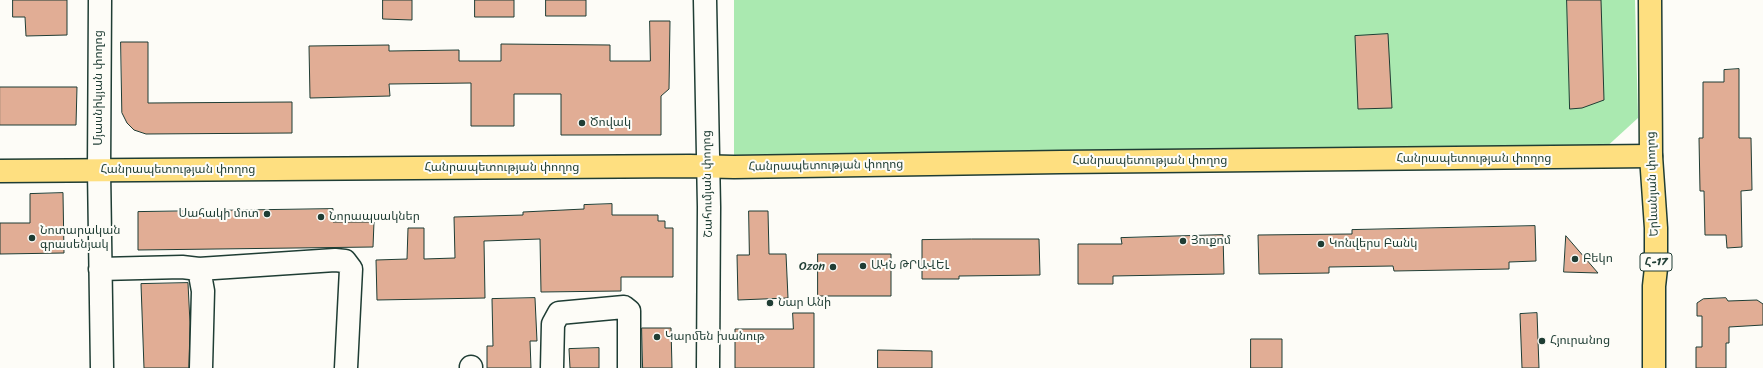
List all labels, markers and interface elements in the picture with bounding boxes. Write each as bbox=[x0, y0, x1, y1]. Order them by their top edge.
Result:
street label: Մյասնիկյան փողոց bbox=[92, 30, 106, 146]
place label: Ծովակ bbox=[590, 116, 631, 130]
marker: Ծովակ bbox=[577, 118, 587, 128]
street label: Շահումյան փողոց bbox=[700, 130, 716, 238]
street label: Երևանյան փողոց bbox=[1644, 131, 1662, 237]
street label: Հանրապետության փողոց bbox=[1396, 152, 1552, 166]
street label: Հանրապետության փողոց bbox=[1072, 154, 1228, 168]
street label: Հանրապետության փողոց bbox=[748, 157, 904, 175]
street label: Հանրապետության փողոց bbox=[424, 161, 580, 175]
street label: Հանրապետության փողոց bbox=[100, 163, 256, 177]
place label: Սահակի մոտ bbox=[178, 207, 259, 221]
marker: Սահակի մոտ bbox=[262, 209, 272, 219]
place label: Նորապսակներ bbox=[329, 210, 420, 224]
marker: Նորապսակներ bbox=[316, 212, 326, 222]
place label: Նոտարական գրասենյակ bbox=[40, 224, 121, 252]
marker: Նոտարական գրասենյակ bbox=[27, 233, 37, 243]
place label: Յուքոմ bbox=[1191, 234, 1231, 248]
marker: Յուքոմ bbox=[1178, 236, 1188, 246]
place label: Կոնվերս Բանկ bbox=[1329, 237, 1417, 251]
marker: Կոնվերս Բանկ bbox=[1316, 239, 1326, 249]
place label: Բեկո bbox=[1583, 252, 1613, 266]
road number: Հ-17 bbox=[1640, 253, 1672, 271]
marker: Բեկո bbox=[1570, 254, 1580, 264]
place label: ԱԿՆ ԹՐԱՎԵԼ bbox=[871, 259, 949, 273]
place label: Ozon bbox=[799, 260, 825, 274]
marker: ԱԿՆ ԹՐԱՎԵԼ bbox=[858, 261, 868, 271]
marker: Ozon bbox=[828, 262, 838, 272]
place label: Նար Անի bbox=[778, 296, 831, 310]
marker: Նար Անի bbox=[765, 298, 775, 308]
place label: Կարմեն խանութ bbox=[665, 330, 765, 344]
marker: Կարմեն խանութ bbox=[652, 332, 662, 342]
place label: Հյուրանոց bbox=[1550, 334, 1610, 348]
marker: Հյուրանոց bbox=[1537, 336, 1547, 346]

